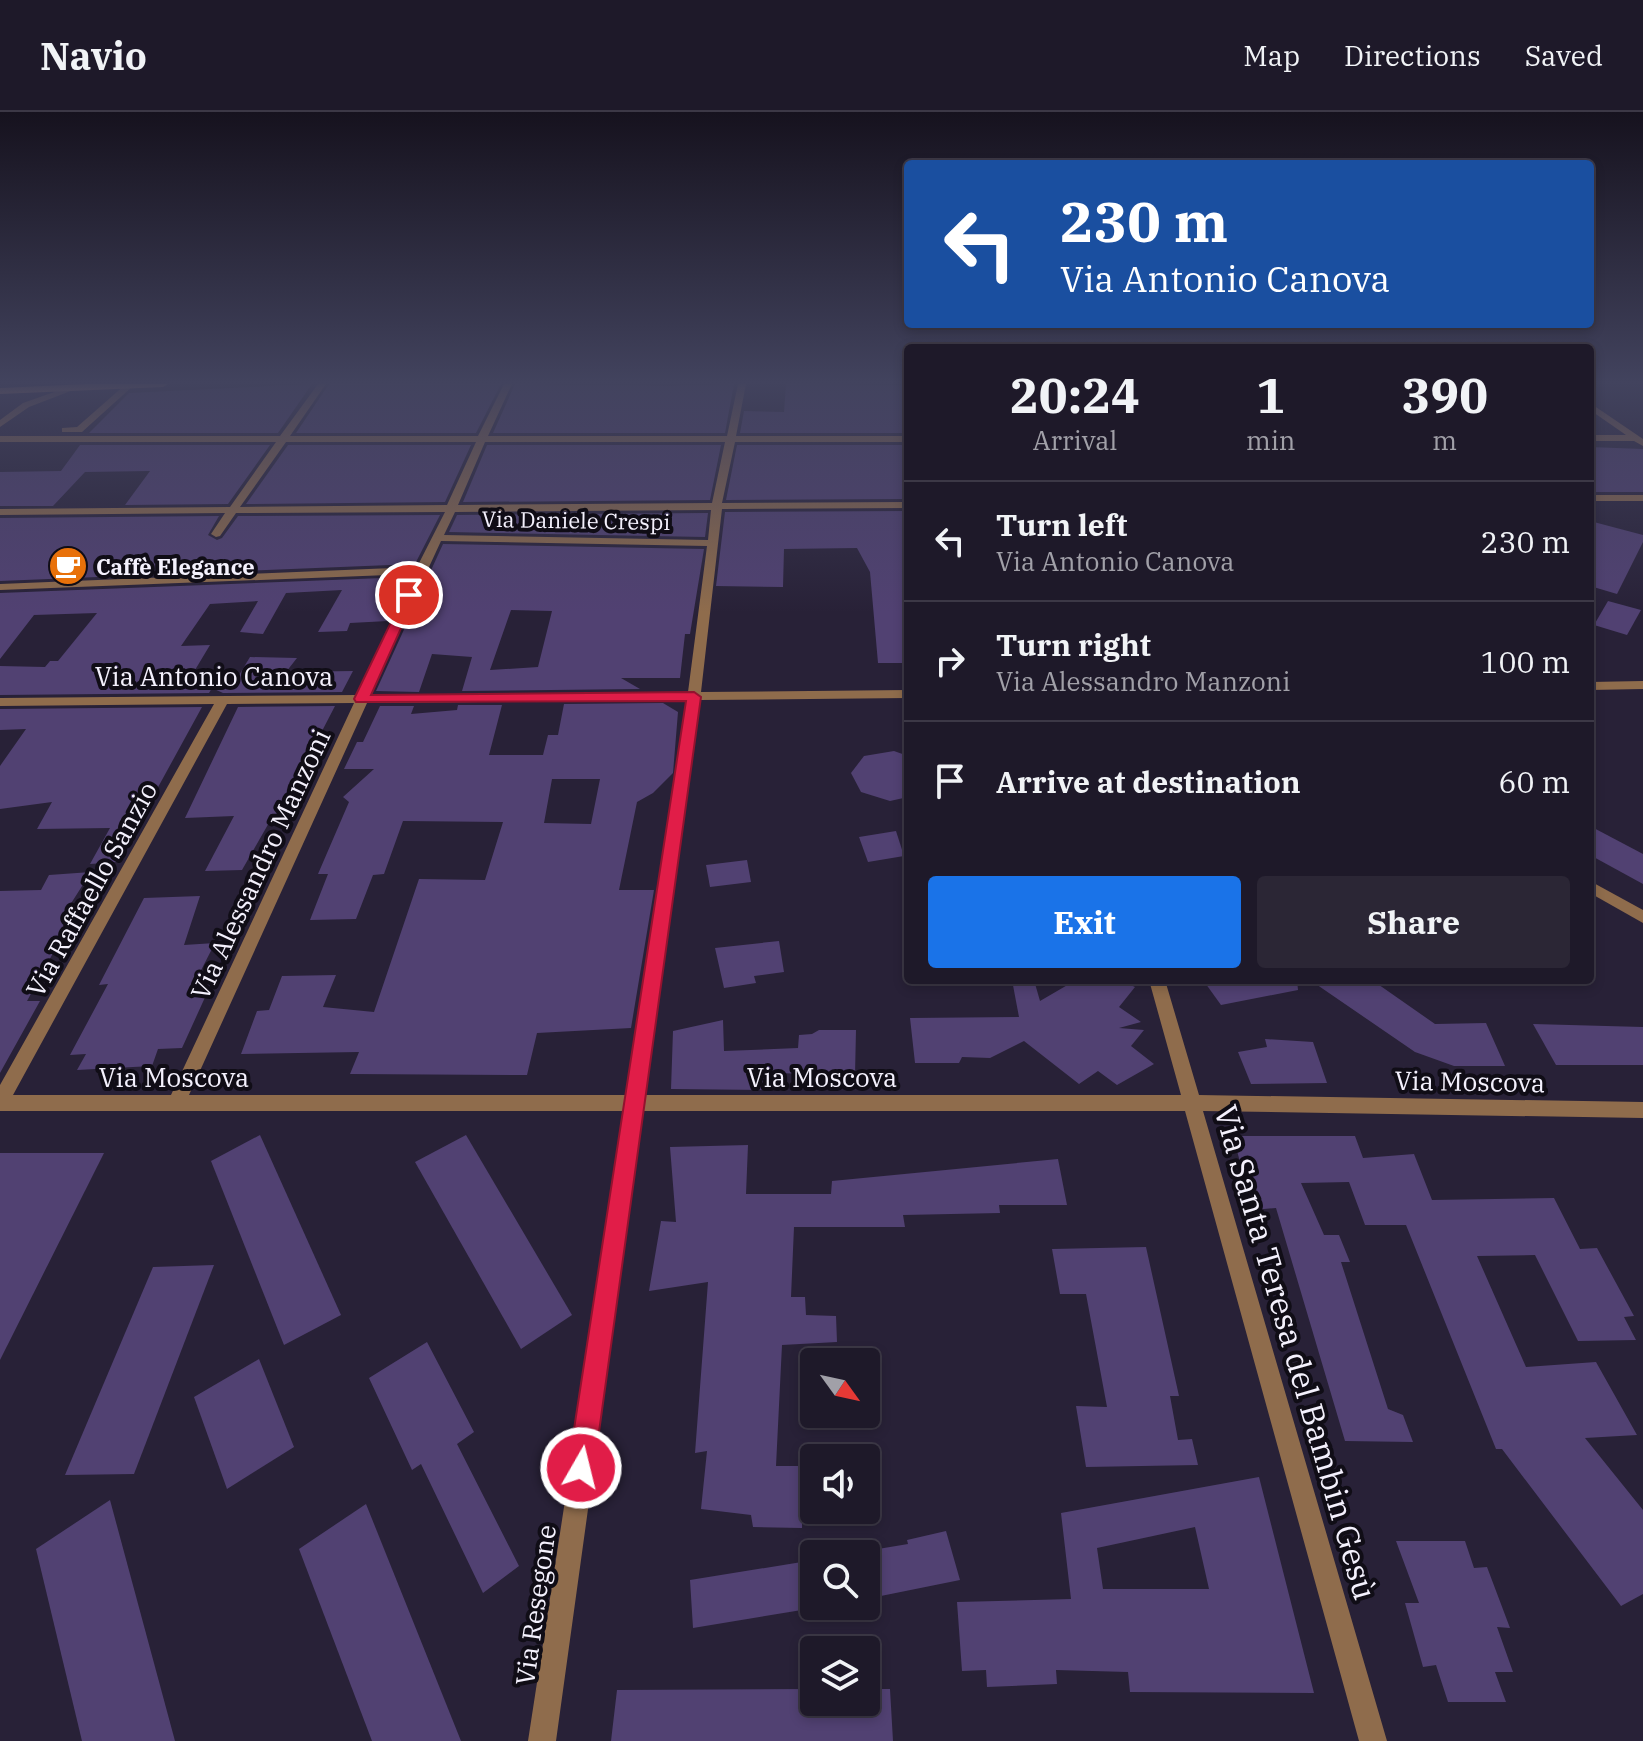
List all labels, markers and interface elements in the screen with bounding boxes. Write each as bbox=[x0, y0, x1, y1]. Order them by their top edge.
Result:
text: Navio bbox=[40, 31, 147, 80]
text: Map bbox=[1243, 37, 1300, 74]
text: Directions bbox=[1344, 37, 1481, 74]
text: Saved bbox=[1525, 37, 1603, 74]
text: 230 m bbox=[1060, 185, 1228, 257]
icon: left bbox=[928, 192, 1032, 296]
text: Via Antonio Canova bbox=[1060, 255, 1390, 302]
text: 20:24 bbox=[1010, 364, 1140, 426]
text: 1 bbox=[1256, 364, 1285, 426]
text: 390 bbox=[1402, 364, 1488, 426]
text: Arrival bbox=[1033, 423, 1117, 457]
text: min bbox=[1246, 423, 1295, 457]
text: m bbox=[1432, 423, 1457, 457]
street label: Via Daniele Crespi bbox=[481, 504, 671, 536]
text: Turn left bbox=[996, 505, 1128, 544]
icon: left bbox=[928, 519, 972, 563]
text: 230 m bbox=[1480, 522, 1570, 561]
text: Via Antonio Canova bbox=[996, 544, 1235, 578]
cafe icon: Caffè Elegance bbox=[47, 545, 89, 587]
place label: Caffè Elegance bbox=[96, 552, 255, 581]
pin bbox=[375, 561, 443, 629]
icon: arrive bbox=[387, 573, 431, 617]
text: Turn right bbox=[996, 625, 1151, 664]
icon: right bbox=[928, 639, 972, 683]
text: 100 m bbox=[1480, 642, 1570, 681]
street label: Via Antonio Canova bbox=[95, 659, 333, 693]
text: Via Alessandro Manzoni bbox=[996, 664, 1290, 698]
street label: Via Alessandro Manzoni bbox=[182, 723, 338, 1005]
icon: arrive bbox=[928, 759, 972, 803]
text: Arrive at destination bbox=[996, 762, 1301, 801]
text: 60 m bbox=[1498, 762, 1570, 801]
street label: Via Raffaello Sanzio bbox=[18, 775, 164, 1003]
button: Exit bbox=[928, 876, 1241, 968]
button: Share bbox=[1257, 876, 1570, 968]
street label: Via Moscova bbox=[99, 1060, 249, 1094]
street label: Via Moscova bbox=[747, 1060, 897, 1094]
street label: Via Moscova bbox=[1394, 1063, 1546, 1099]
street label: Via Santa Teresa del Bambin Gesù bbox=[1205, 1100, 1387, 1604]
north arrow bbox=[800, 1348, 880, 1428]
map controls bbox=[800, 1348, 880, 1716]
position arrow bbox=[539, 1426, 623, 1510]
button: sound bbox=[800, 1444, 880, 1524]
street label: Via Resegone bbox=[507, 1522, 563, 1688]
button: search bbox=[800, 1540, 880, 1620]
button: layers bbox=[800, 1636, 880, 1716]

